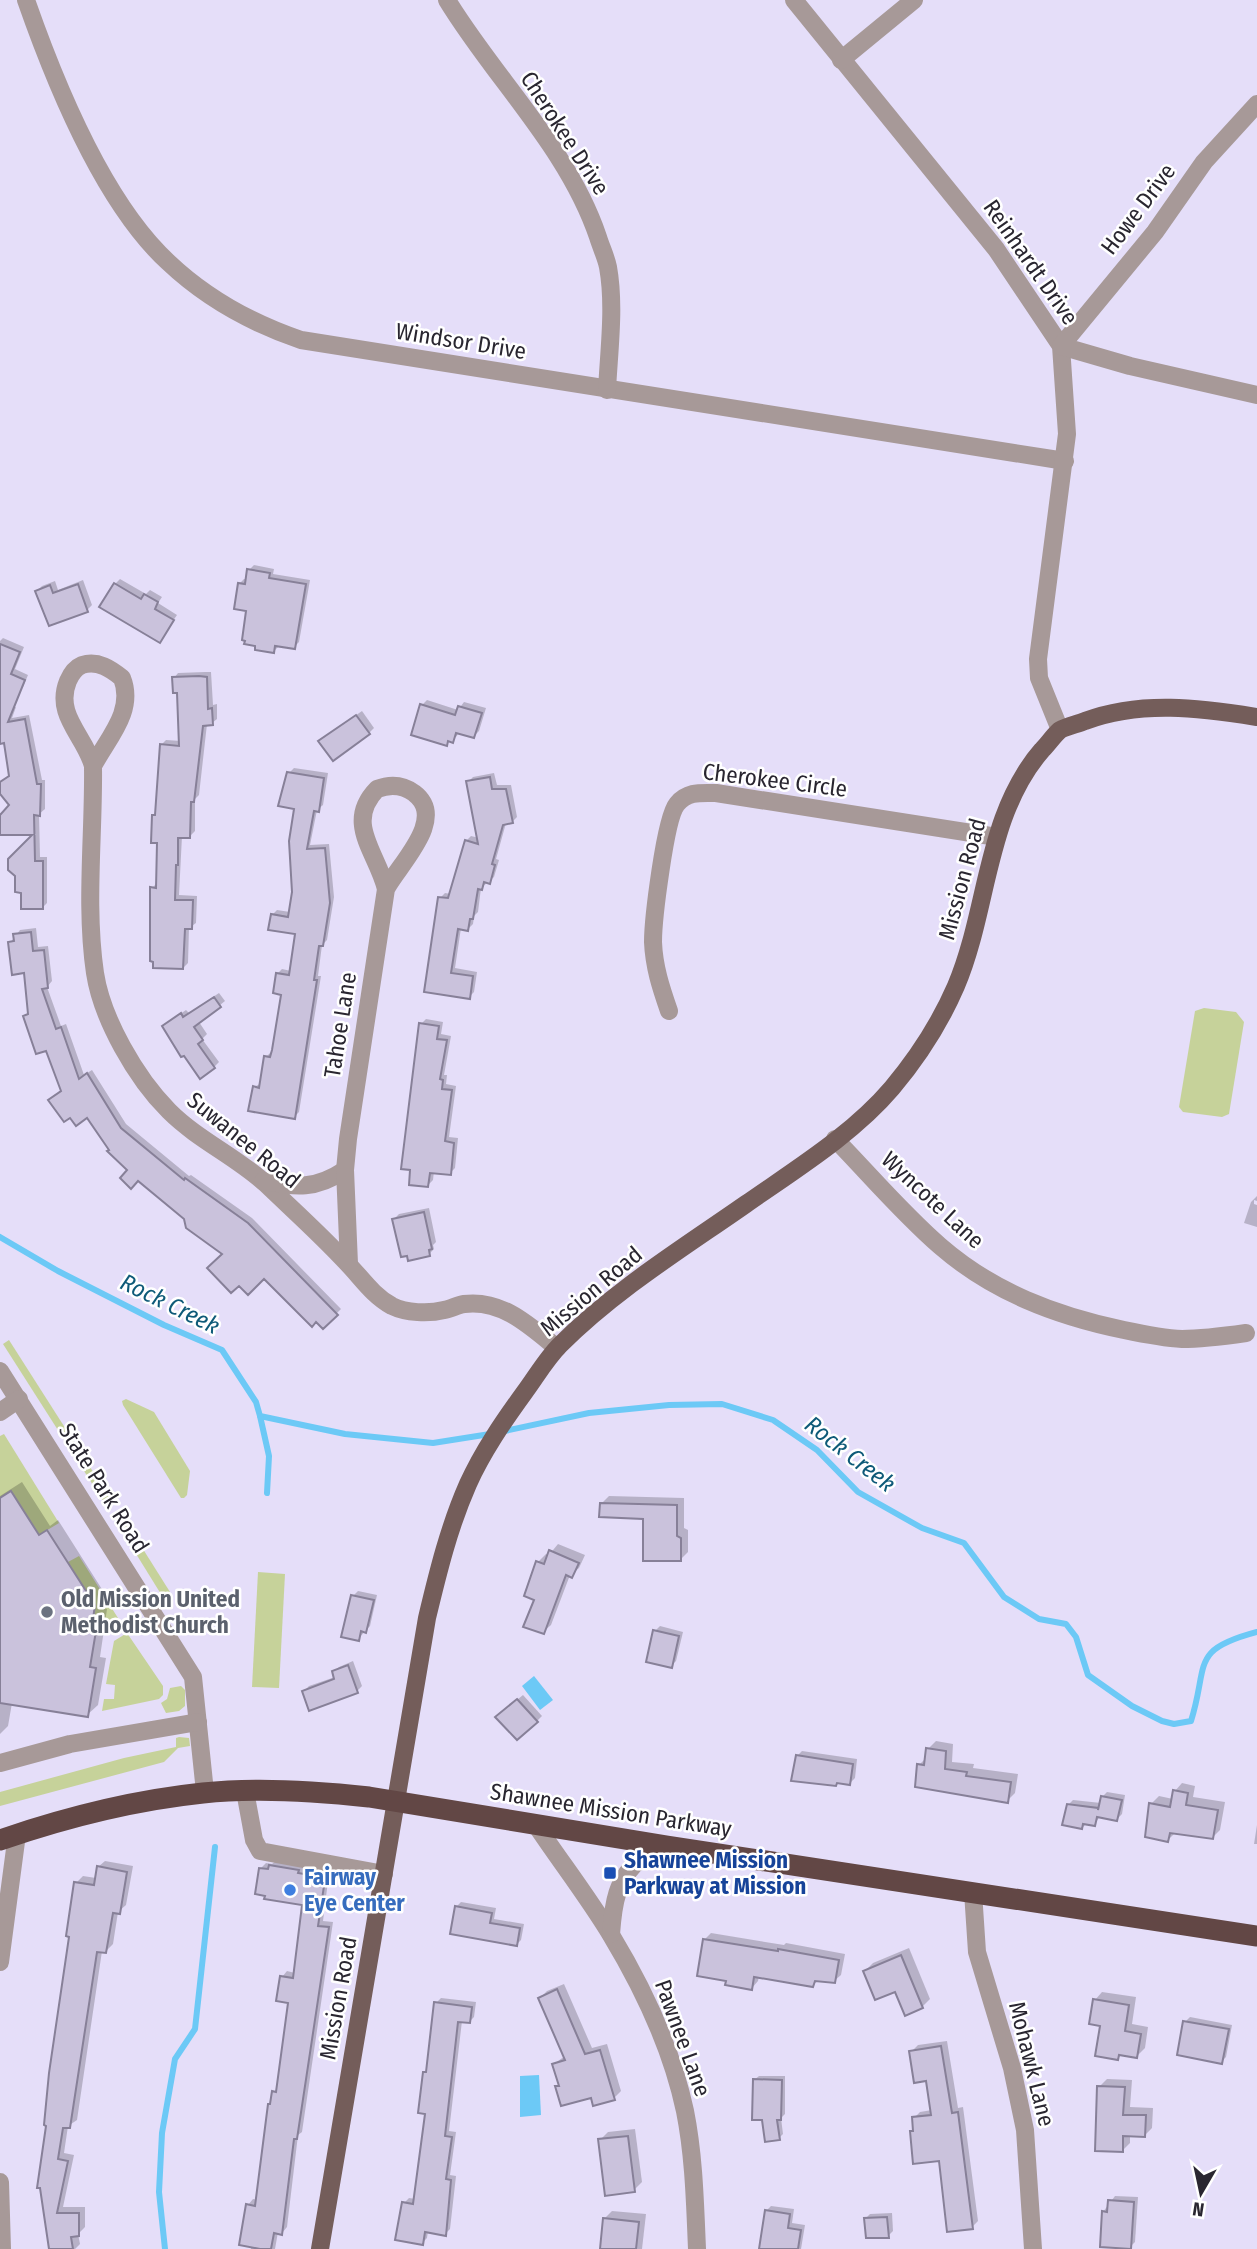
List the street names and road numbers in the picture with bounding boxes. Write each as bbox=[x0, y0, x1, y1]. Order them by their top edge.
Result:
street label: Cherokee Drive bbox=[515, 66, 615, 200]
street label: Howe Drive bbox=[1095, 158, 1181, 260]
street label: Reinhardt Drive bbox=[978, 194, 1084, 330]
street label: Windsor Drive bbox=[394, 317, 528, 365]
street label: Cherokee Circle bbox=[701, 757, 849, 803]
street label: Mission Road bbox=[932, 815, 992, 943]
street label: Tahoe Lane bbox=[318, 970, 362, 1080]
street label: Suwanee Road bbox=[182, 1086, 306, 1194]
street label: Wyncote Lane bbox=[876, 1145, 990, 1255]
street label: Mission Road bbox=[534, 1240, 648, 1342]
street label: State Park Road bbox=[53, 1418, 155, 1558]
street label: Shawnee Mission Parkway bbox=[488, 1777, 734, 1843]
street label: Mission Road bbox=[313, 1934, 363, 2062]
street label: Pawnee Lane bbox=[649, 1976, 717, 2100]
street label: Mohawk Lane bbox=[1003, 1999, 1061, 2129]

